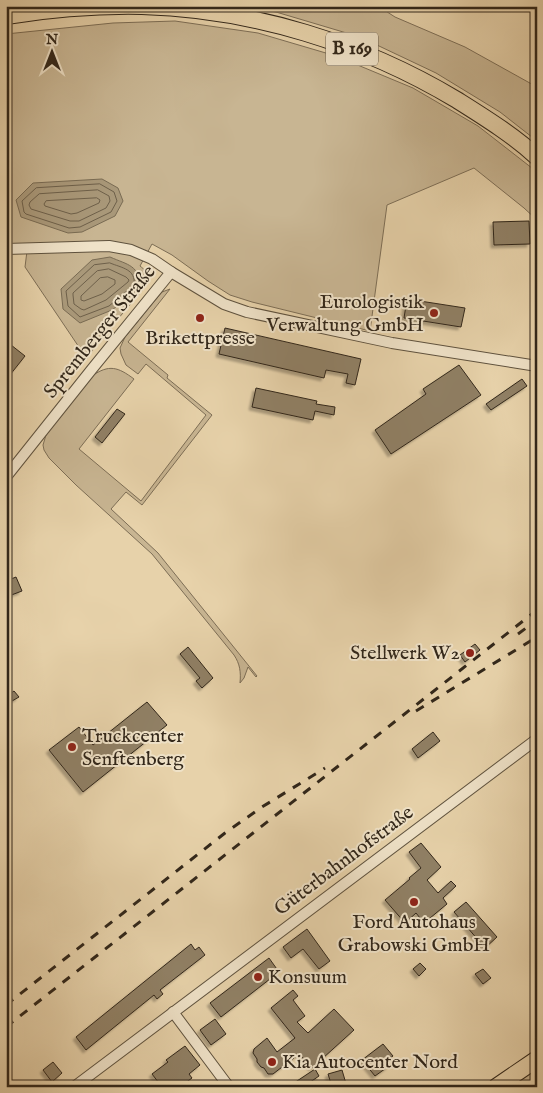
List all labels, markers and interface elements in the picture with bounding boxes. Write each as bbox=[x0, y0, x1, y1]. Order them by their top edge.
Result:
north arrow bbox=[28, 28, 78, 78]
text: N bbox=[45, 31, 58, 49]
road number: B 169 bbox=[326, 33, 378, 66]
street label: Spremberger Straße bbox=[39, 260, 161, 404]
place label: Eurologistik Verwaltung GmbH bbox=[265, 290, 424, 338]
marker: Eurologistik Verwaltung GmbH bbox=[428, 307, 440, 319]
marker: Brikettpresse bbox=[194, 312, 206, 324]
place label: Brikettpresse bbox=[145, 326, 255, 351]
place label: Stellwerk W2 bbox=[350, 641, 460, 666]
marker: Stellwerk W2 bbox=[464, 647, 476, 659]
place label: Truckcenter Senftenberg bbox=[82, 724, 185, 772]
marker: Truckcenter Senftenberg bbox=[66, 741, 78, 753]
street label: Güterbahnhofstraße bbox=[269, 800, 419, 922]
marker: Ford Autohaus Grabowski GmbH bbox=[408, 896, 420, 908]
place label: Ford Autohaus Grabowski GmbH bbox=[338, 910, 490, 958]
place label: Konsuum bbox=[268, 965, 347, 990]
marker: Konsuum bbox=[252, 971, 264, 983]
place label: Kia Autocenter Nord bbox=[282, 1050, 458, 1075]
marker: Kia Autocenter Nord bbox=[266, 1056, 278, 1068]

